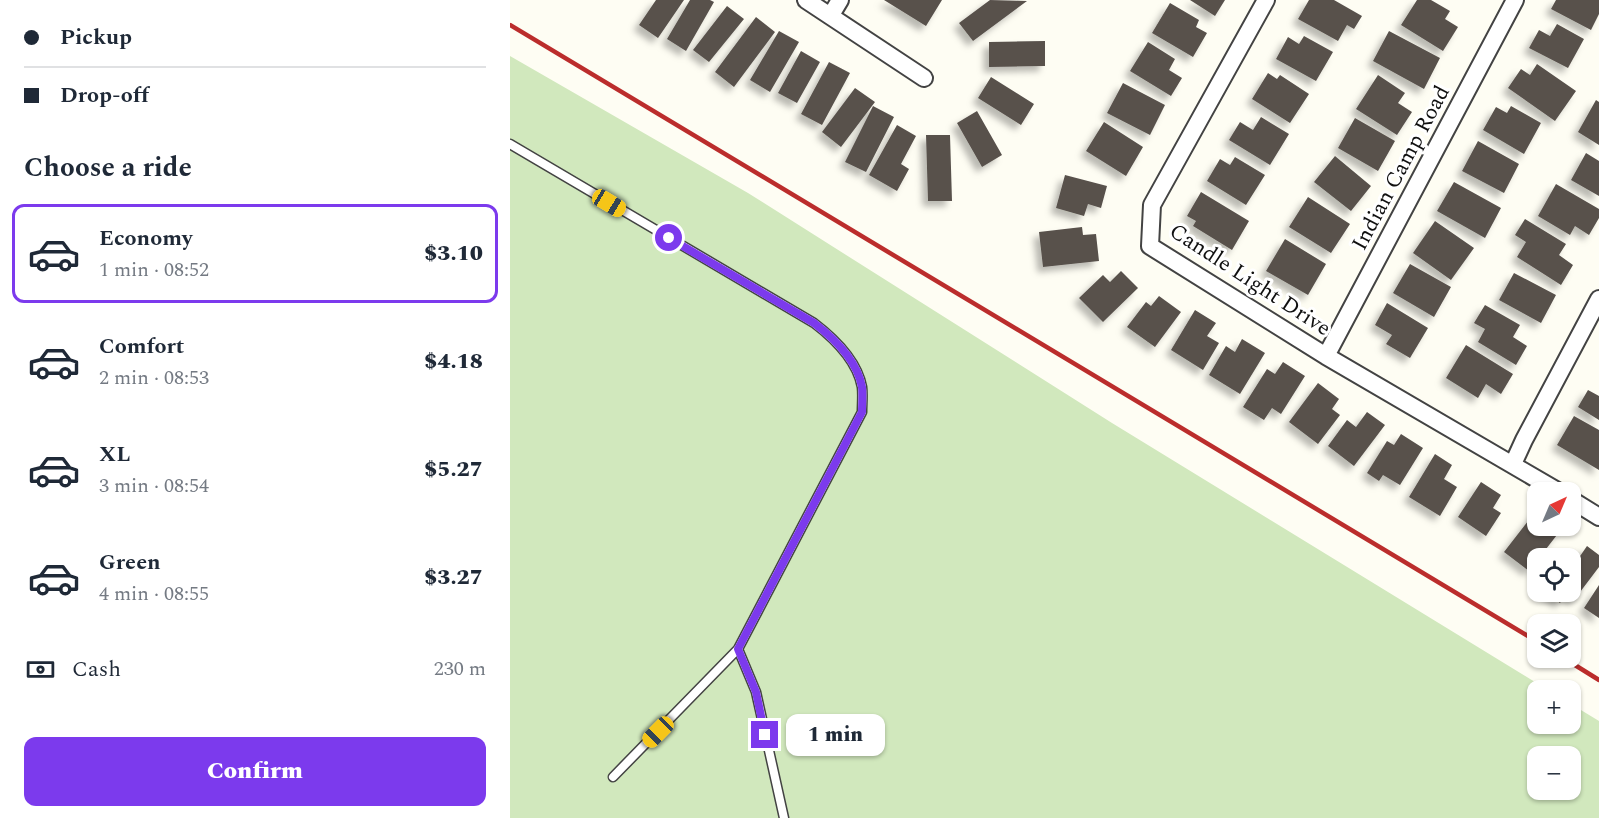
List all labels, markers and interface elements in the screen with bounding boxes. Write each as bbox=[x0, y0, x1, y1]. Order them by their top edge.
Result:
text: Pickup bbox=[60, 21, 132, 54]
text: Drop-off bbox=[60, 79, 149, 112]
street label: Indian Camp Road bbox=[1344, 80, 1458, 256]
text: Choose a ride bbox=[24, 147, 192, 189]
car bbox=[589, 186, 629, 220]
street label: Candle Light Drive bbox=[1163, 215, 1337, 345]
text: Economy bbox=[99, 222, 192, 255]
route start bbox=[655, 224, 682, 251]
icon: car bbox=[27, 227, 81, 281]
text: $3.10 bbox=[424, 237, 483, 270]
text: 1 min · 08:52 bbox=[99, 255, 209, 285]
text: Comfort bbox=[99, 330, 184, 363]
icon: car bbox=[27, 335, 81, 389]
text: $4.18 bbox=[424, 345, 483, 378]
text: 2 min · 08:53 bbox=[99, 363, 209, 393]
text: XL bbox=[99, 438, 130, 471]
icon: car bbox=[27, 443, 81, 497]
text: $5.27 bbox=[424, 453, 483, 486]
text: 3 min · 08:54 bbox=[99, 471, 209, 501]
north arrow bbox=[1527, 482, 1581, 536]
map controls bbox=[1527, 482, 1581, 800]
text: Green bbox=[99, 546, 161, 579]
button: locate bbox=[1527, 548, 1581, 602]
icon: car bbox=[27, 551, 81, 605]
text: $3.27 bbox=[424, 561, 483, 594]
text: 4 min · 08:55 bbox=[99, 579, 209, 609]
button: layers bbox=[1527, 614, 1581, 668]
icon: cash bbox=[24, 653, 57, 686]
text: Cash bbox=[72, 653, 121, 686]
text: 230 m bbox=[434, 654, 486, 684]
button: + bbox=[1527, 680, 1581, 734]
car bbox=[639, 713, 677, 751]
callout: 1 min bbox=[786, 714, 885, 756]
text: 1 min bbox=[808, 720, 863, 750]
route end bbox=[751, 721, 778, 748]
button: Confirm bbox=[24, 737, 486, 806]
button: − bbox=[1527, 746, 1581, 800]

